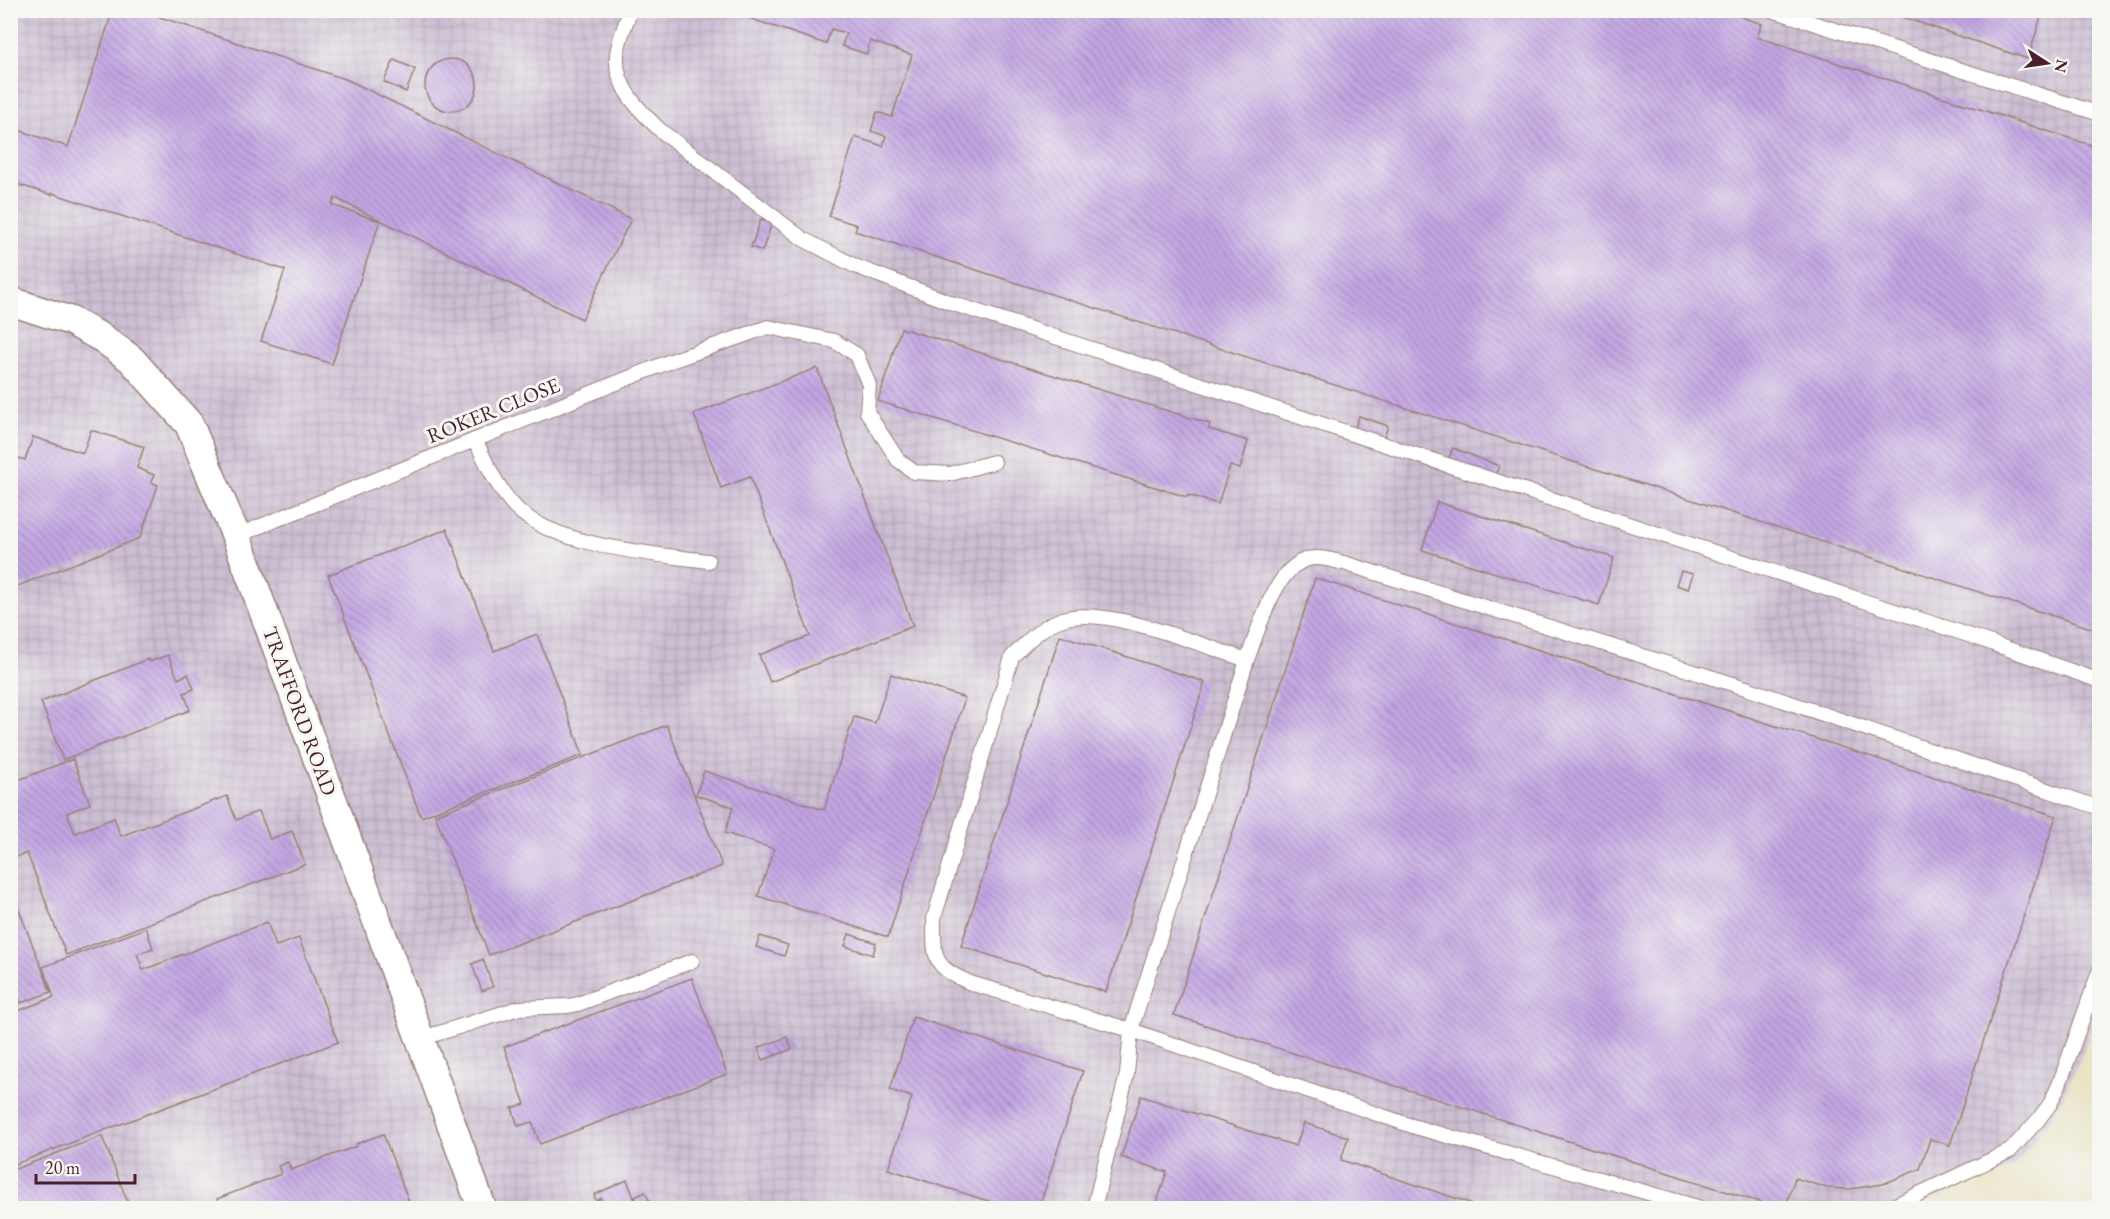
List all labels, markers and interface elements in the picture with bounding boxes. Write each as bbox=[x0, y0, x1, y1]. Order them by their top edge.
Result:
north arrow bbox=[2017, 33, 2077, 93]
text: N bbox=[2050, 57, 2073, 75]
street label: ROKER CLOSE bbox=[423, 371, 564, 449]
street label: TRAFFORD ROAD bbox=[257, 623, 343, 799]
scale bar bbox=[36, 1147, 135, 1185]
text: 20 m bbox=[45, 1156, 80, 1179]

